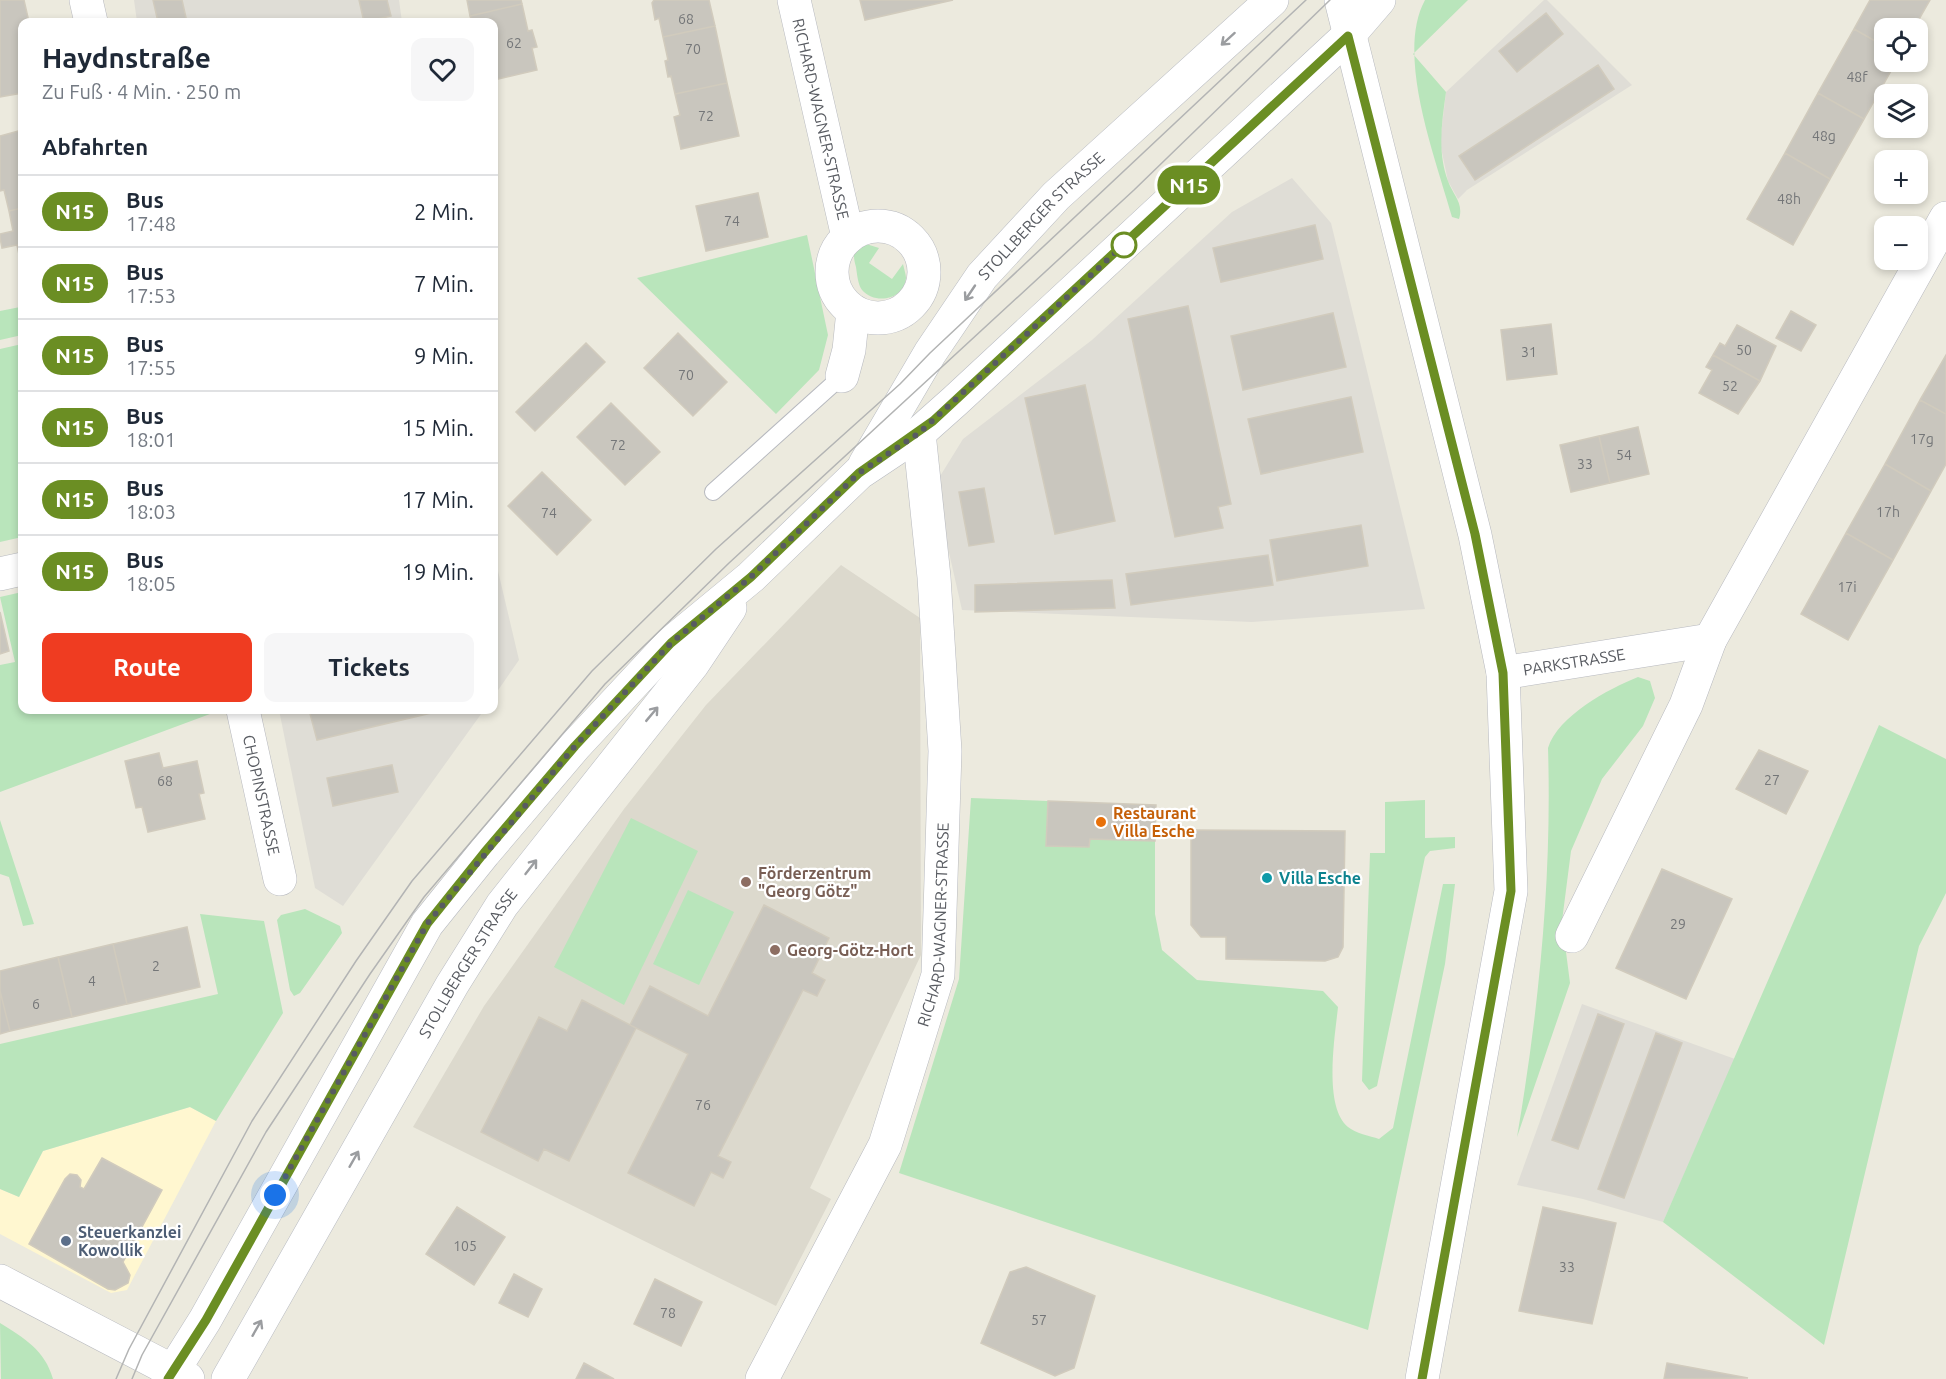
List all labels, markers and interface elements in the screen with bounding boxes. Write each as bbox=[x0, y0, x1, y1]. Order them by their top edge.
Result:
house number: 68 bbox=[678, 11, 694, 27]
street label: RICHARD-WAGNER-STRASSE bbox=[789, 17, 853, 221]
map controls bbox=[1874, 18, 1928, 270]
button: locate bbox=[1874, 18, 1928, 72]
one-way arrow bbox=[1221, 32, 1236, 47]
house number: 62 bbox=[506, 35, 522, 51]
button: heart bbox=[411, 38, 474, 101]
house number: 70 bbox=[685, 41, 701, 57]
text: Haydnstraße bbox=[42, 42, 211, 73]
house number: 48f bbox=[1846, 69, 1868, 85]
text: Zu Fuß · 4 Min. · 250 m bbox=[42, 80, 241, 103]
button: layers bbox=[1874, 84, 1928, 138]
house number: 72 bbox=[698, 108, 714, 124]
house number: 48g bbox=[1812, 128, 1836, 144]
text: Abfahrten bbox=[42, 134, 148, 159]
street label: STOLLBERGER STRASSE bbox=[974, 148, 1108, 283]
button: + bbox=[1874, 150, 1928, 204]
line badge: N15 bbox=[1154, 166, 1224, 204]
text: N15 bbox=[1169, 173, 1209, 197]
text: Bus bbox=[126, 187, 164, 212]
house number: 48h bbox=[1777, 191, 1801, 207]
text: N15 bbox=[55, 199, 95, 223]
text: 2 Min. bbox=[414, 199, 474, 224]
text: 17:48 bbox=[126, 212, 176, 235]
house number: 74 bbox=[724, 213, 740, 229]
button: − bbox=[1874, 216, 1928, 270]
unlabelled marker bbox=[1111, 232, 1137, 258]
text: Bus bbox=[126, 259, 164, 284]
text: N15 bbox=[55, 271, 95, 295]
text: 7 Min. bbox=[414, 271, 474, 296]
text: 17:53 bbox=[126, 284, 176, 307]
one-way arrow bbox=[964, 285, 976, 301]
text: Bus bbox=[126, 331, 164, 356]
house number: 50 bbox=[1736, 342, 1752, 358]
text: N15 bbox=[55, 343, 95, 367]
text: 9 Min. bbox=[414, 343, 474, 368]
house number: 31 bbox=[1521, 344, 1537, 360]
text: 17:55 bbox=[126, 356, 176, 379]
house number: 70 bbox=[678, 367, 694, 383]
house number: 52 bbox=[1722, 378, 1738, 394]
text: Bus bbox=[126, 403, 164, 428]
text: N15 bbox=[55, 415, 95, 439]
text: 15 Min. bbox=[402, 415, 474, 440]
text: 18:01 bbox=[126, 428, 176, 451]
house number: 17g bbox=[1910, 431, 1934, 447]
house number: 72 bbox=[610, 437, 626, 453]
house number: 54 bbox=[1616, 447, 1632, 463]
house number: 33 bbox=[1577, 456, 1593, 472]
text: Bus bbox=[126, 475, 164, 500]
text: N15 bbox=[55, 487, 95, 511]
text: 17 Min. bbox=[402, 487, 474, 512]
text: 18:03 bbox=[126, 500, 176, 523]
house number: 17h bbox=[1876, 504, 1900, 520]
house number: 74 bbox=[541, 505, 557, 521]
text: Bus bbox=[126, 547, 164, 572]
text: N15 bbox=[55, 559, 95, 583]
text: 19 Min. bbox=[402, 559, 474, 584]
text: 18:05 bbox=[126, 572, 176, 595]
house number: 17i bbox=[1837, 579, 1857, 595]
button: Route bbox=[42, 633, 252, 702]
button: Tickets bbox=[264, 633, 474, 702]
street label: PARKSTRASSE bbox=[1522, 645, 1626, 679]
one-way arrow bbox=[645, 706, 658, 722]
street label: CHOPINSTRASSE bbox=[240, 733, 284, 857]
house number: 27 bbox=[1764, 772, 1780, 788]
house number: 68 bbox=[157, 773, 173, 789]
place label: Restaurant Villa Esche bbox=[1113, 804, 1196, 840]
marker: Restaurant Villa Esche bbox=[1094, 815, 1108, 829]
street label: RICHARD-WAGNER-STRASSE bbox=[914, 822, 952, 1029]
one-way arrow bbox=[525, 859, 538, 875]
place label: Förderzentrum "Georg Götz" bbox=[758, 864, 871, 900]
place label: Villa Esche bbox=[1279, 869, 1361, 887]
marker: Villa Esche bbox=[1260, 871, 1274, 885]
marker: Förderzentrum "Georg Götz" bbox=[739, 875, 753, 889]
street label: STOLLBERGER STRASSE bbox=[415, 885, 521, 1041]
house number: 29 bbox=[1670, 916, 1686, 932]
place label: Georg-Götz-Hort bbox=[787, 941, 914, 959]
marker: Georg-Götz-Hort bbox=[768, 943, 782, 957]
house number: 2 bbox=[152, 958, 160, 974]
house number: 4 bbox=[88, 973, 96, 989]
house number: 6 bbox=[32, 996, 40, 1012]
house number: 76 bbox=[695, 1097, 711, 1113]
one-way arrow bbox=[349, 1151, 361, 1168]
your location bbox=[260, 1180, 290, 1210]
place label: Steuerkanzlei Kowollik bbox=[78, 1223, 181, 1259]
marker: Steuerkanzlei Kowollik bbox=[59, 1234, 73, 1248]
house number: 105 bbox=[453, 1238, 477, 1254]
house number: 33 bbox=[1559, 1259, 1575, 1275]
house number: 78 bbox=[660, 1305, 676, 1321]
house number: 57 bbox=[1031, 1312, 1047, 1328]
one-way arrow bbox=[251, 1320, 263, 1337]

